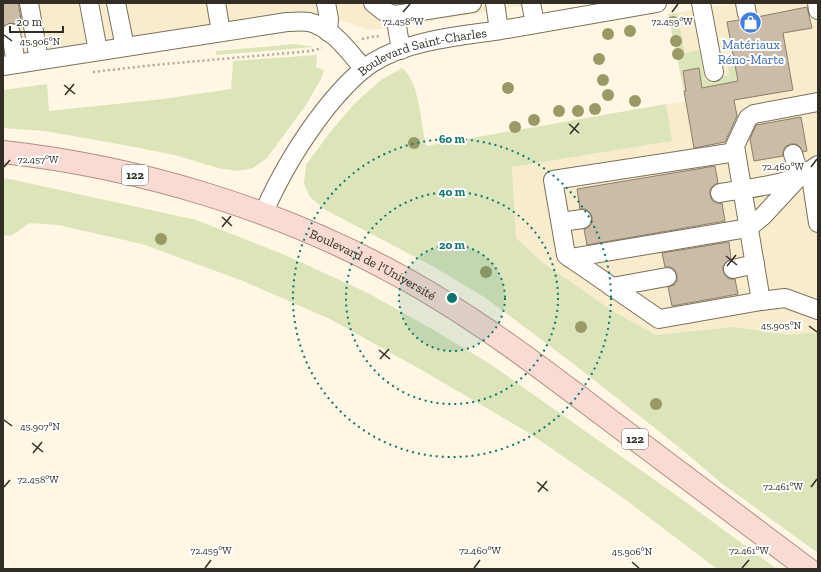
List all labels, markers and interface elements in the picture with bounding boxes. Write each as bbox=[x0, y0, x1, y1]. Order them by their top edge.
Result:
scale bar bbox=[10, 8, 63, 34]
shop icon: Matériaux Réno-Marte bbox=[738, 9, 764, 35]
text: 20 m bbox=[16, 15, 43, 29]
text: 72.458°W bbox=[382, 16, 424, 28]
text: 72.459°W bbox=[651, 16, 693, 28]
street label: Boulevard Saint-Charles bbox=[354, 25, 488, 78]
text: 45.906°N bbox=[20, 36, 61, 48]
place label: Matériaux Réno-Marte bbox=[718, 37, 784, 67]
text: 60 m bbox=[439, 132, 466, 146]
text: 72.457°W bbox=[18, 154, 59, 166]
text: 72.460°W bbox=[762, 161, 805, 173]
road number: 122 bbox=[122, 165, 148, 185]
text: 40 m bbox=[439, 185, 466, 199]
street label: Boulevard de l'Université bbox=[308, 226, 439, 303]
text: 20 m bbox=[439, 238, 466, 252]
centre of rings bbox=[445, 291, 459, 305]
text: 45.905°N bbox=[761, 320, 802, 332]
text: 45.907°N bbox=[20, 421, 60, 433]
road number: 122 bbox=[622, 429, 648, 449]
text: 72.458°W bbox=[17, 474, 59, 486]
text: 72.461°W bbox=[763, 481, 803, 493]
text: 72.459°W bbox=[190, 545, 232, 557]
text: 72.460°W bbox=[459, 545, 502, 557]
text: 72.461°W bbox=[729, 545, 769, 557]
text: 45.906°N bbox=[612, 546, 653, 558]

